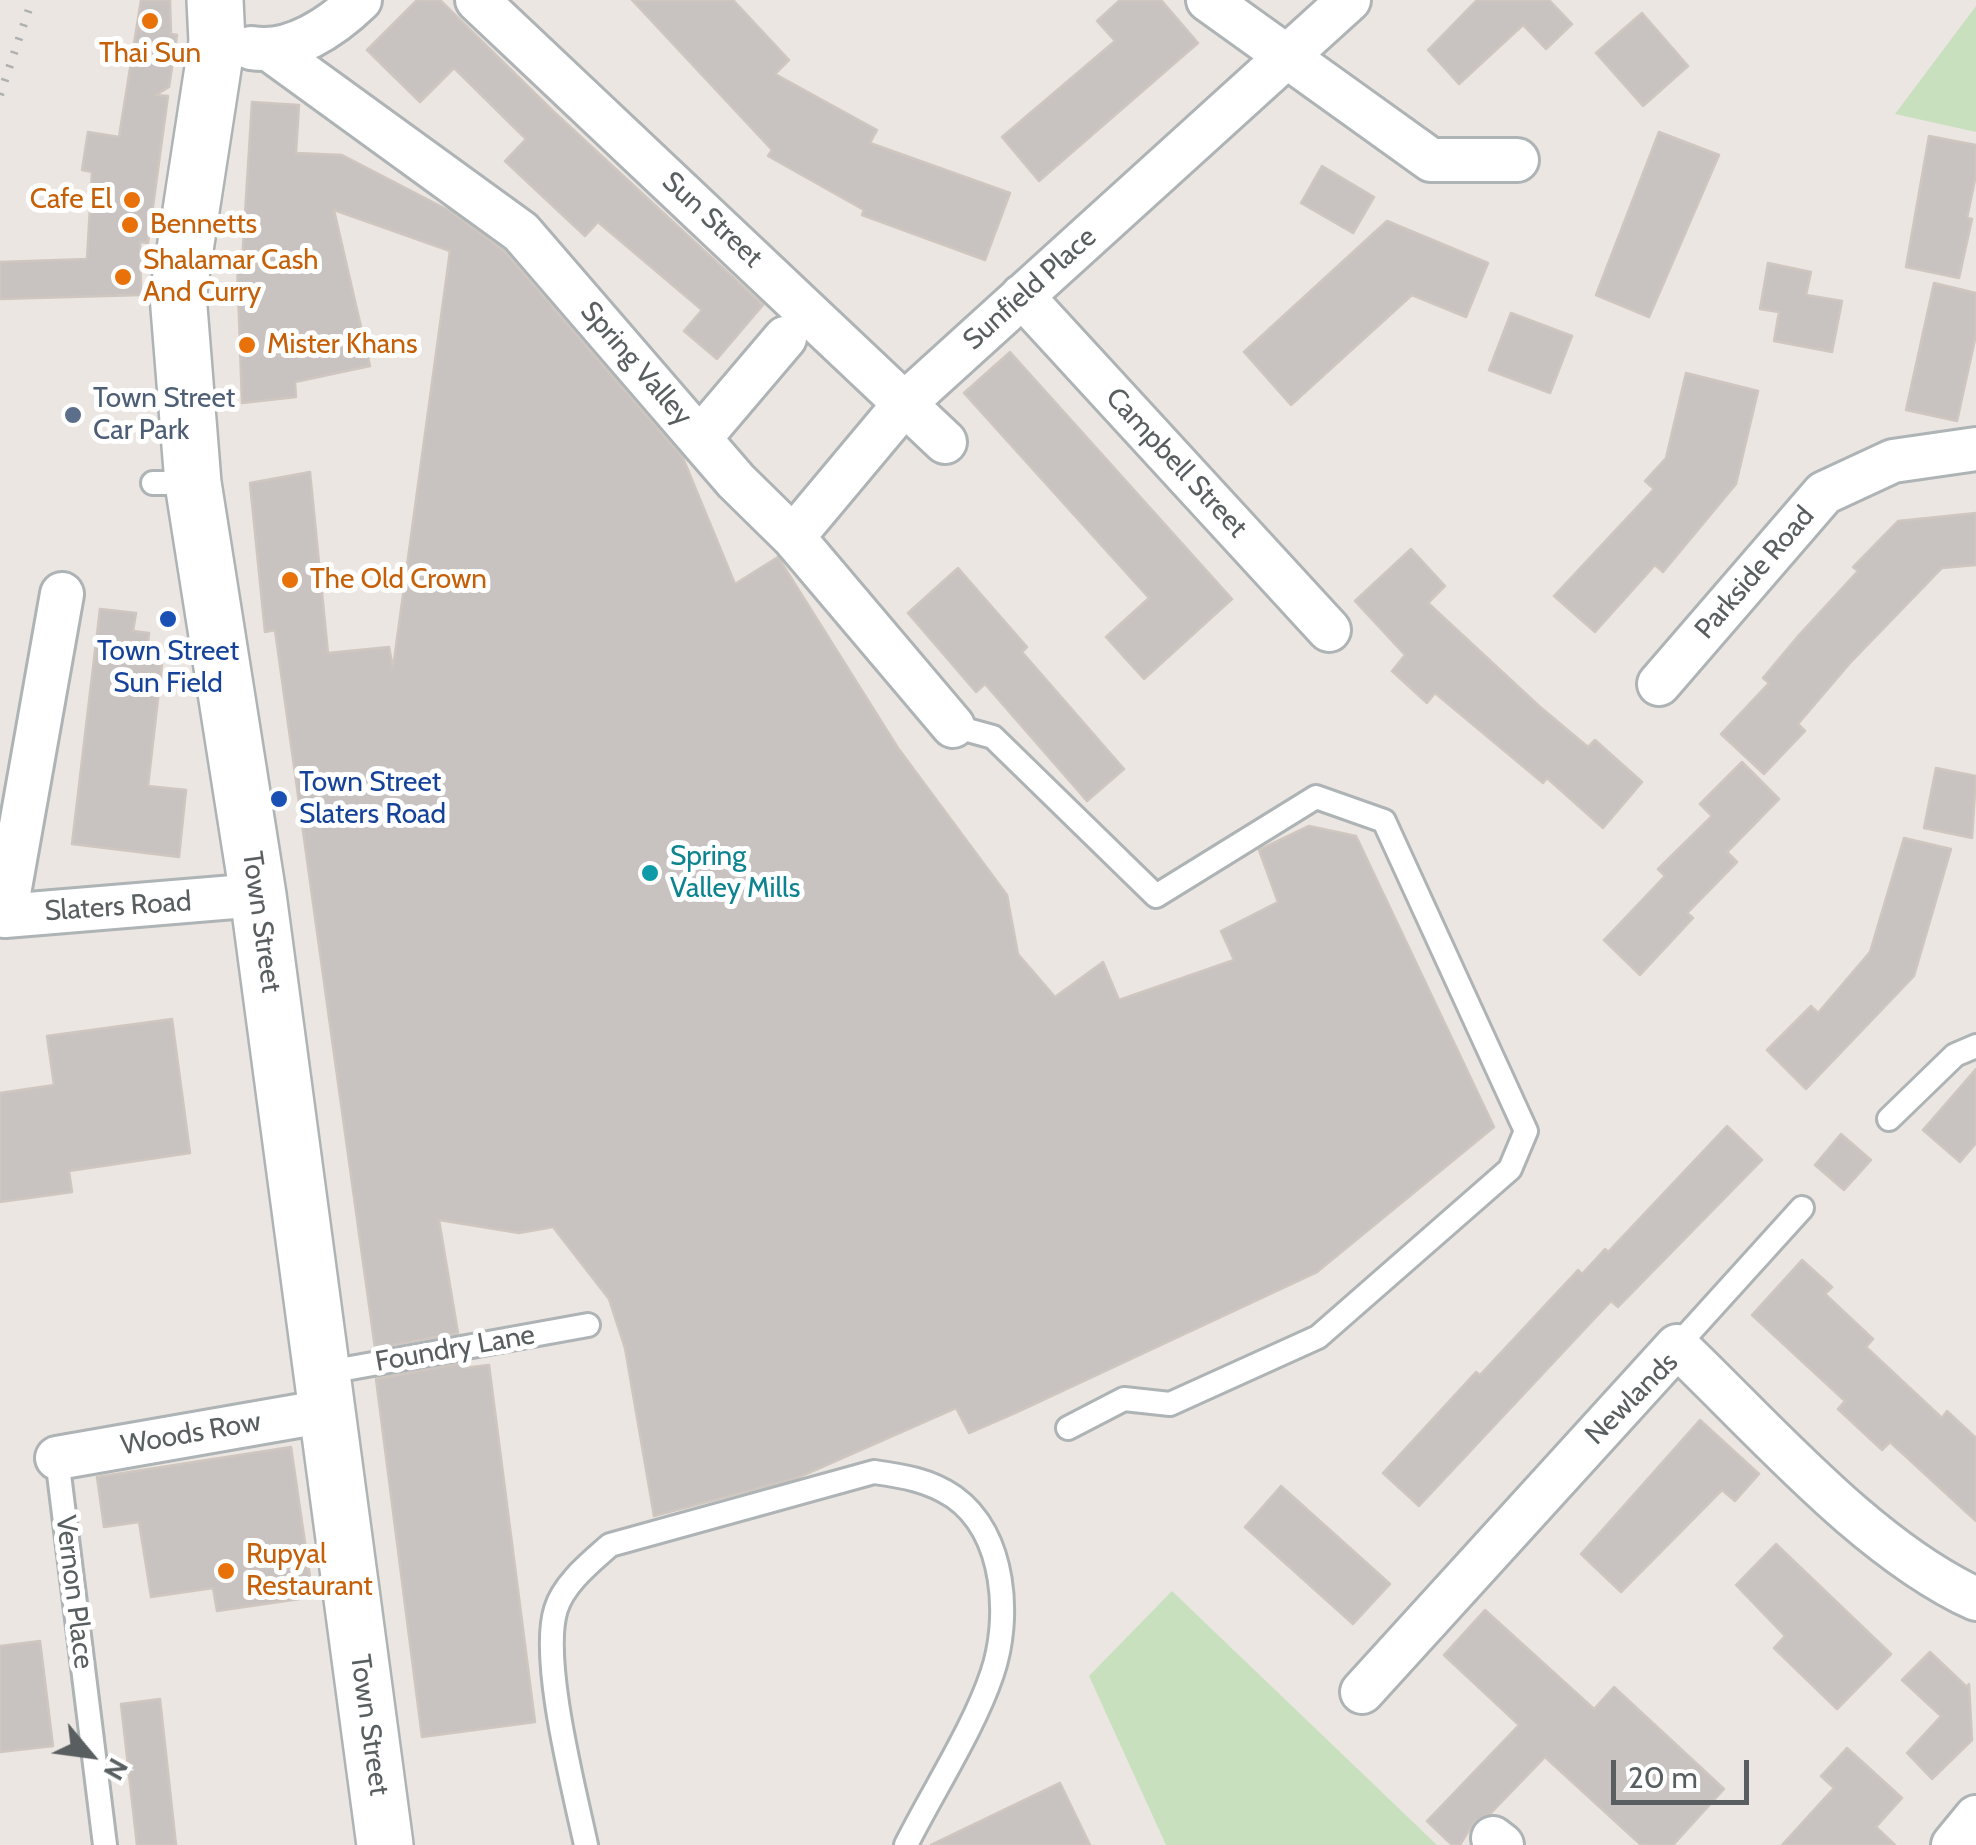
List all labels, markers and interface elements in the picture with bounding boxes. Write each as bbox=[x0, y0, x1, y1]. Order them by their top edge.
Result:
marker: Thai Sun bbox=[139, 10, 161, 32]
place label: Thai Sun bbox=[99, 37, 201, 71]
street label: Sun Street bbox=[655, 165, 769, 275]
place label: Cafe El bbox=[30, 183, 112, 217]
marker: Cafe El bbox=[121, 189, 143, 211]
place label: Bennetts bbox=[150, 208, 257, 242]
marker: Bennetts bbox=[119, 214, 141, 236]
street label: Sunfield Place bbox=[957, 221, 1103, 357]
place label: Shalamar Cash And Curry bbox=[143, 244, 318, 310]
marker: Shalamar Cash And Curry bbox=[112, 266, 134, 288]
street label: Spring Valley bbox=[573, 295, 699, 433]
place label: Mister Khans bbox=[267, 328, 417, 362]
marker: Mister Khans bbox=[236, 334, 258, 356]
street label: Campbell Street bbox=[1098, 381, 1254, 545]
place label: Town Street Car Park bbox=[93, 382, 235, 448]
marker: Town Street Car Park bbox=[62, 404, 84, 426]
street label: Parkside Road bbox=[1688, 500, 1822, 646]
place label: The Old Crown bbox=[310, 563, 487, 597]
marker: The Old Crown bbox=[279, 569, 301, 591]
marker: Town Street Sun Field bbox=[157, 608, 179, 630]
place label: Town Street Sun Field bbox=[97, 635, 239, 701]
place label: Town Street Slaters Road bbox=[299, 766, 446, 832]
marker: Town Street Slaters Road bbox=[268, 788, 290, 810]
place label: Spring Valley Mills bbox=[670, 840, 800, 906]
street label: Town Street bbox=[234, 849, 288, 995]
marker: Spring Valley Mills bbox=[639, 862, 661, 884]
street label: Slaters Road bbox=[43, 885, 193, 929]
street label: Foundry Lane bbox=[373, 1318, 537, 1380]
street label: Newlands bbox=[1579, 1346, 1685, 1452]
street label: Woods Row bbox=[118, 1405, 264, 1463]
street label: Vernon Place bbox=[48, 1513, 100, 1671]
place label: Rupyal Restaurant bbox=[246, 1538, 373, 1604]
marker: Rupyal Restaurant bbox=[215, 1560, 237, 1582]
street label: Town Street bbox=[342, 1652, 396, 1798]
north arrow bbox=[40, 1705, 140, 1805]
scale bar bbox=[1616, 1740, 1754, 1802]
text: N bbox=[97, 1753, 136, 1786]
text: 20 m bbox=[1628, 1759, 1698, 1796]

